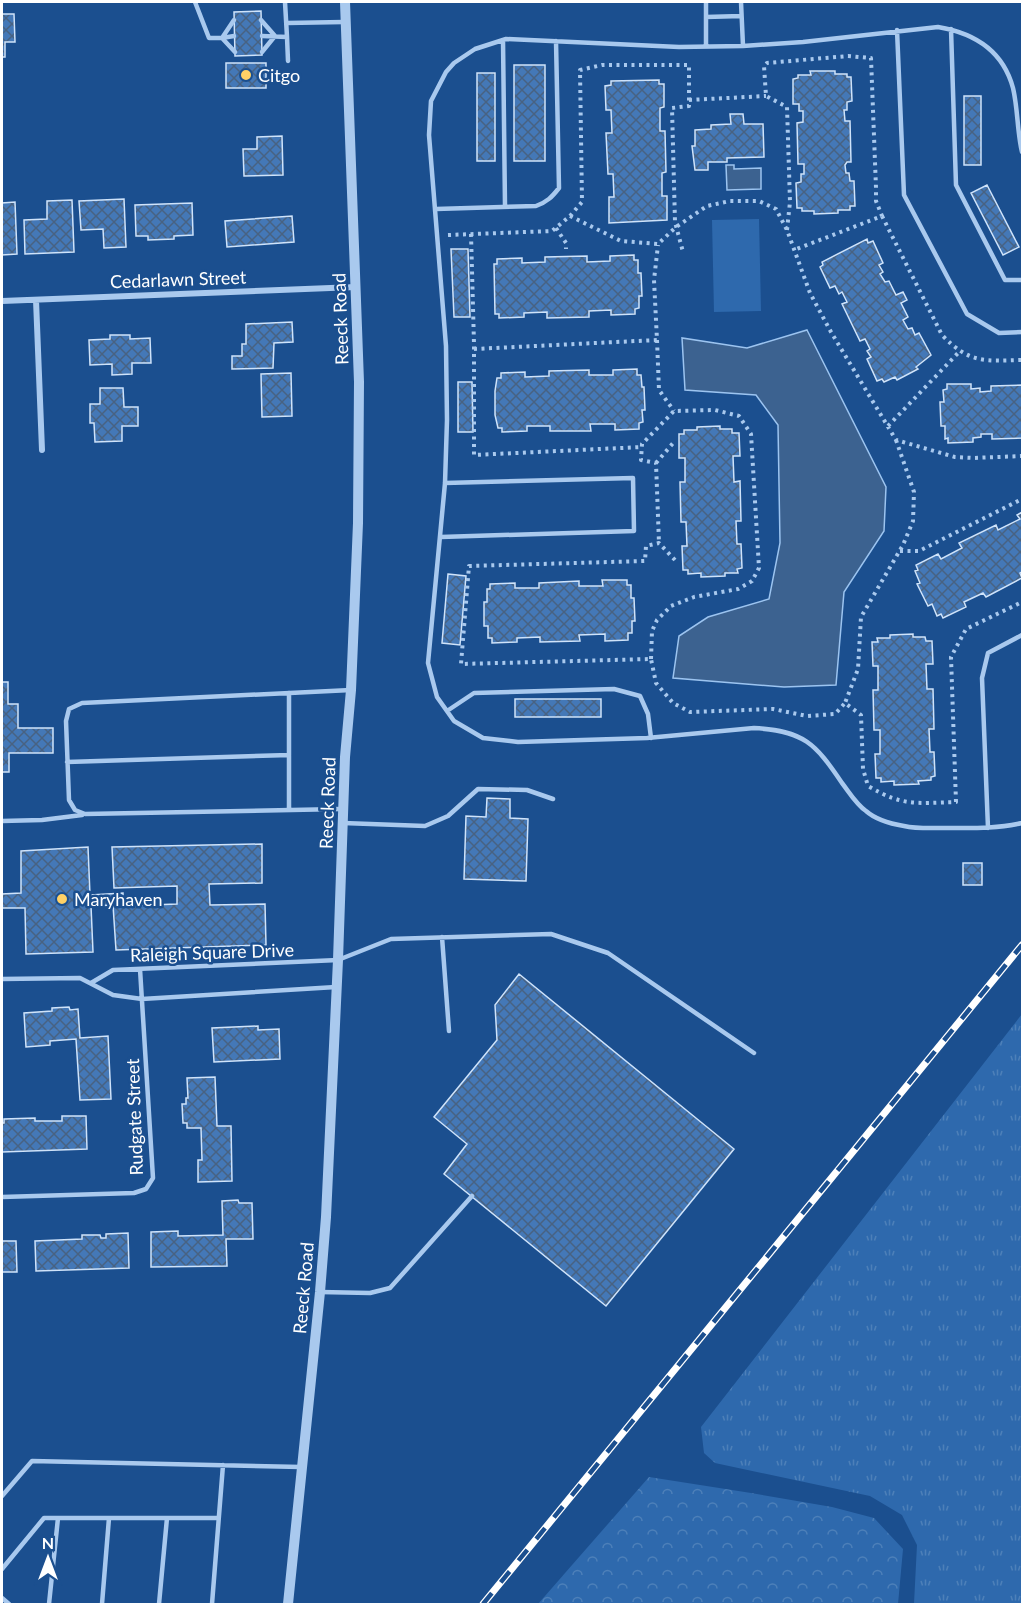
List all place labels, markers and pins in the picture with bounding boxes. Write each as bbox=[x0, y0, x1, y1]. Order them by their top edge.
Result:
place label: Citgo bbox=[258, 64, 300, 86]
marker: Citgo bbox=[239, 68, 253, 82]
place label: Maryhaven bbox=[74, 888, 163, 910]
marker: Maryhaven bbox=[55, 892, 69, 906]

